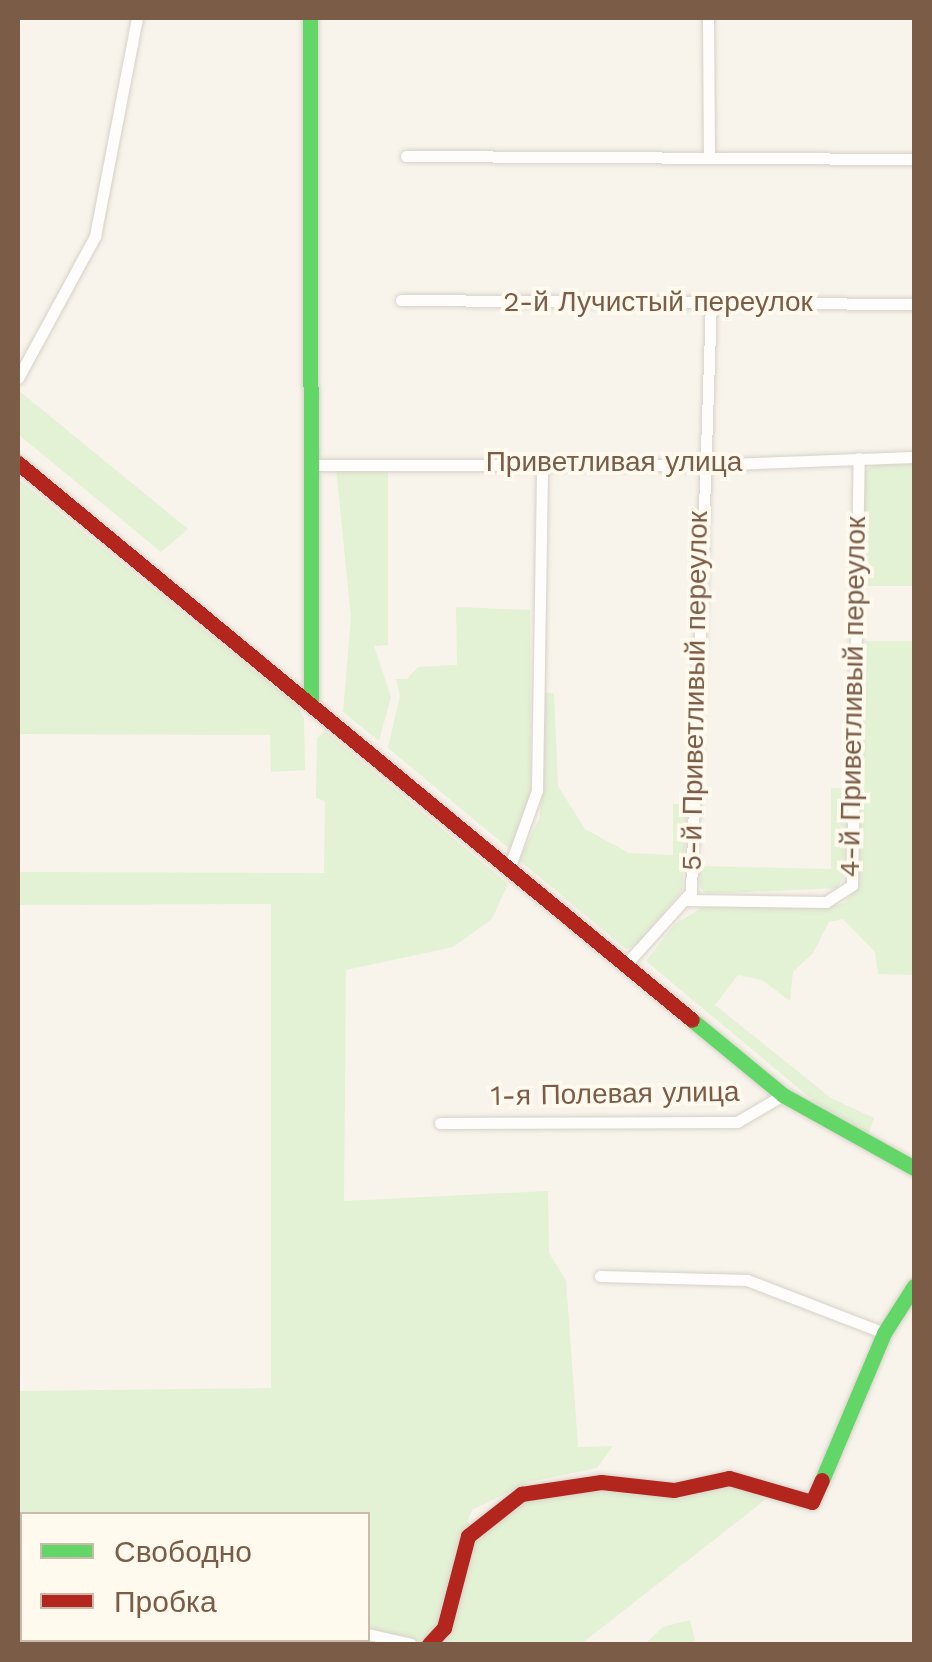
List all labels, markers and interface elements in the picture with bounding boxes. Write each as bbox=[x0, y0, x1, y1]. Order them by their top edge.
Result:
street label: 2-й Лучистый переулок bbox=[503, 285, 813, 319]
street label: Приветливая улица bbox=[486, 445, 742, 479]
street label: 5-й Приветливый переулок bbox=[675, 511, 715, 871]
street label: 4-й Приветливый переулок bbox=[833, 516, 873, 878]
street label: 1-я Полевая улица bbox=[490, 1075, 740, 1113]
legend bbox=[20, 1512, 370, 1642]
text: Свободно bbox=[114, 1534, 252, 1569]
text: Пробка bbox=[114, 1584, 217, 1619]

